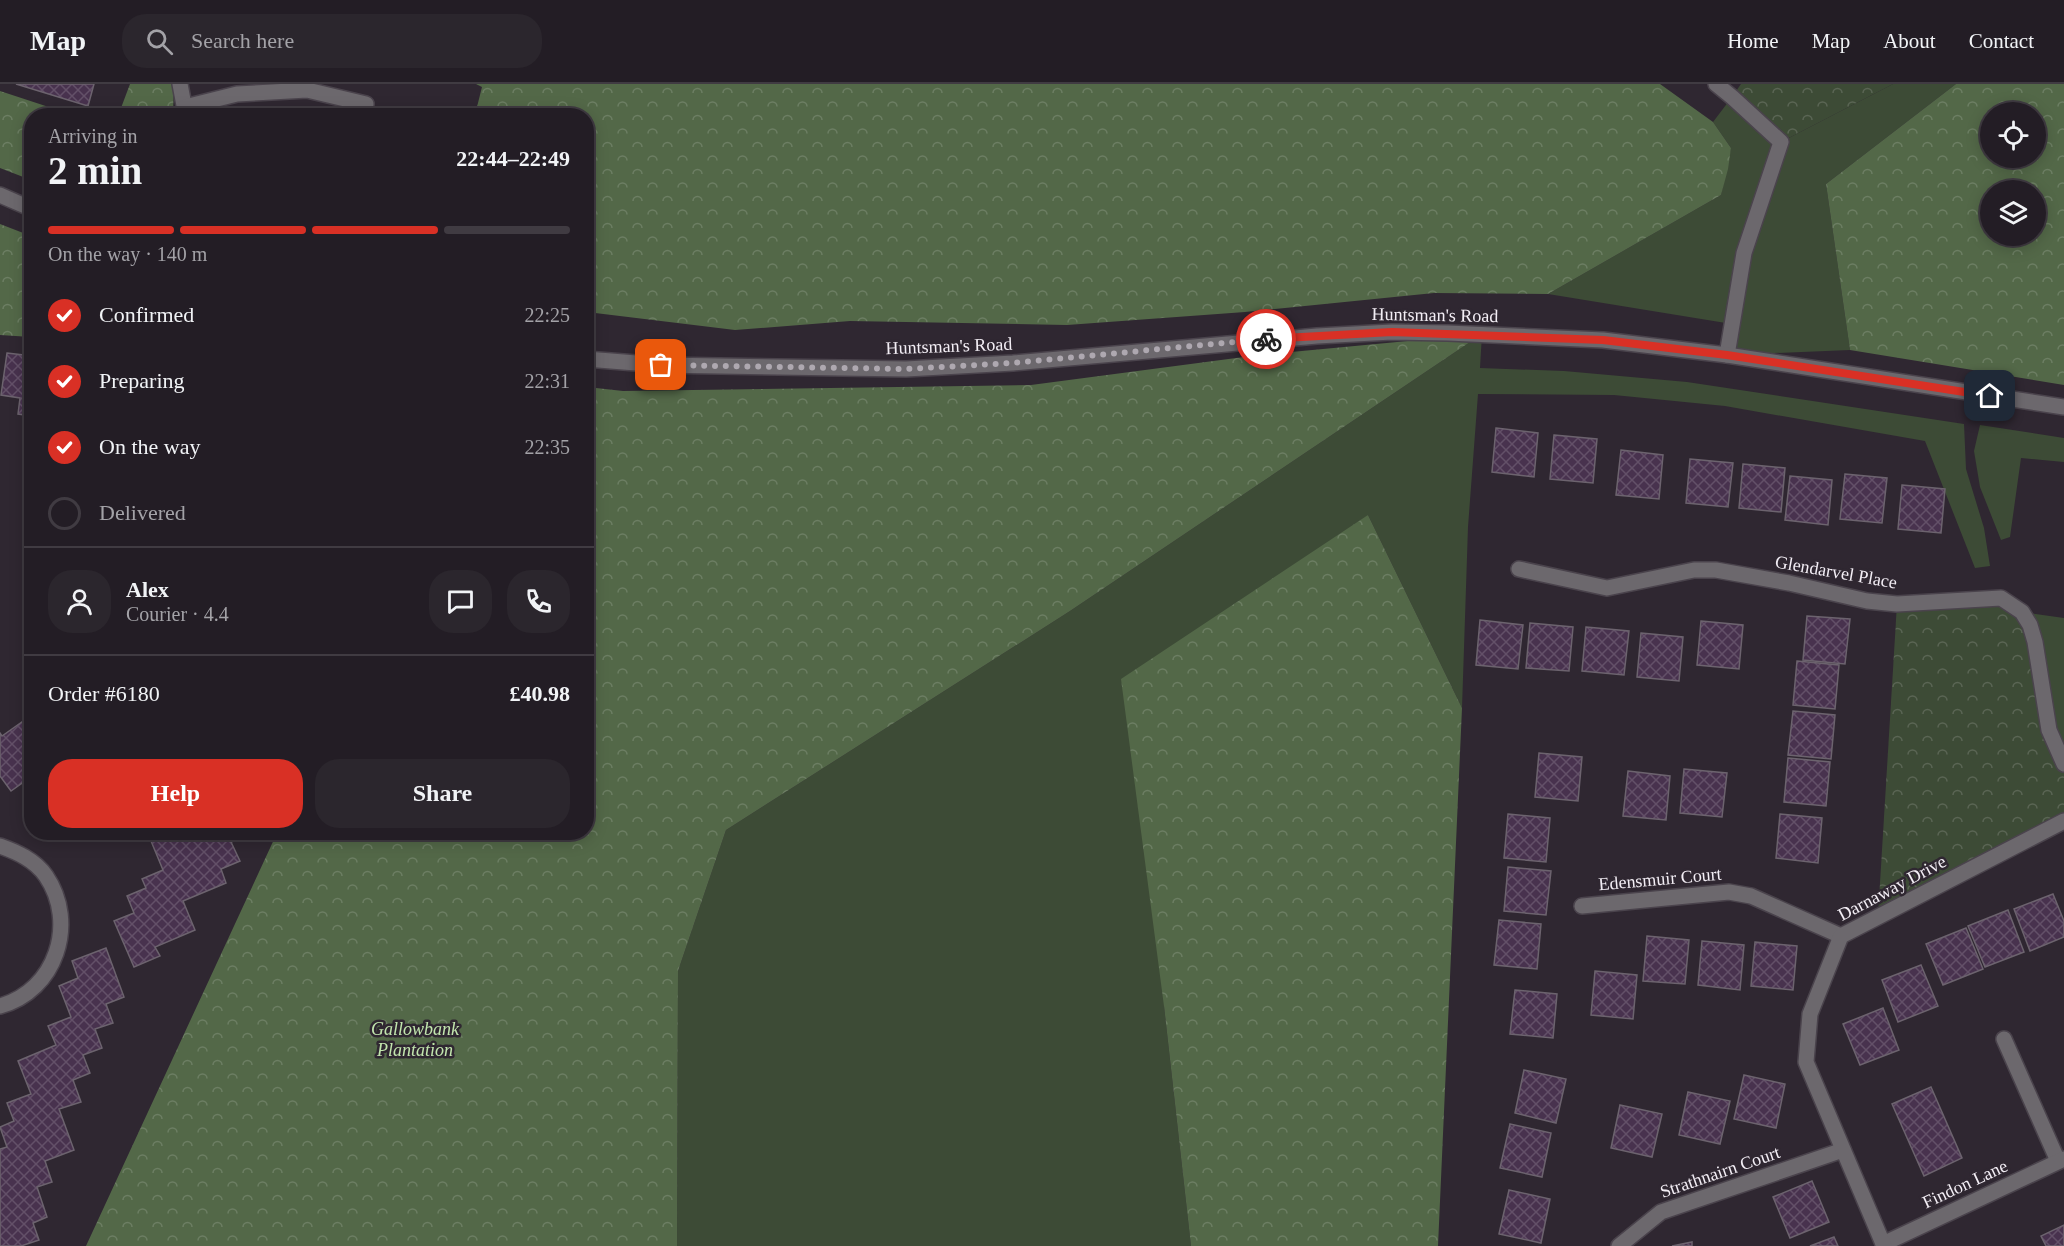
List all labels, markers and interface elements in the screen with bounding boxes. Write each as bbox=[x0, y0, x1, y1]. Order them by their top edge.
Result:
search box bbox=[122, 14, 542, 68]
text: Map bbox=[30, 25, 86, 56]
icon: search bbox=[143, 25, 176, 58]
text: Search here bbox=[191, 28, 294, 53]
text: Home bbox=[1727, 29, 1779, 53]
text: Map bbox=[1812, 29, 1850, 53]
text: About bbox=[1883, 29, 1936, 53]
text: Contact bbox=[1969, 29, 2034, 53]
map controls bbox=[1980, 102, 2046, 246]
button: locate bbox=[1980, 102, 2046, 168]
text: Arriving in bbox=[48, 125, 137, 147]
text: 22:44–22:49 bbox=[456, 146, 570, 171]
text: 2 min bbox=[48, 149, 142, 192]
button: layers bbox=[1980, 180, 2046, 246]
text: On the way · 140 m bbox=[48, 243, 207, 265]
icon: check bbox=[48, 299, 81, 332]
text: Confirmed bbox=[99, 302, 194, 327]
text: 22:25 bbox=[524, 304, 570, 326]
street label: Huntsman's Road bbox=[1371, 304, 1499, 326]
courier bbox=[1236, 309, 1296, 369]
icon: bike bbox=[1250, 323, 1283, 356]
street label: Huntsman's Road bbox=[885, 334, 1013, 358]
pin bbox=[635, 339, 686, 390]
icon: bag bbox=[644, 348, 677, 381]
icon: check bbox=[48, 365, 81, 398]
text: Preparing bbox=[99, 368, 185, 393]
text: 22:31 bbox=[524, 370, 570, 392]
pin bbox=[1964, 370, 2015, 421]
icon: home bbox=[1973, 379, 2006, 412]
icon: check bbox=[48, 431, 81, 464]
text: On the way bbox=[99, 434, 200, 459]
text: 22:35 bbox=[524, 436, 570, 458]
text: Delivered bbox=[99, 500, 186, 525]
street label: Glendarvel Place bbox=[1773, 551, 1899, 593]
button: person bbox=[48, 570, 111, 633]
button: chat bbox=[429, 570, 492, 633]
button: phone bbox=[507, 570, 570, 633]
text: Alex bbox=[126, 577, 169, 602]
text: Courier · 4.4 bbox=[126, 603, 229, 625]
text: Order #6180 bbox=[48, 681, 160, 706]
text: £40.98 bbox=[510, 681, 570, 706]
button: Help bbox=[48, 759, 303, 828]
button: Share bbox=[315, 759, 570, 828]
street label: Darnaway Drive bbox=[1835, 851, 1949, 925]
street label: Edensmuir Court bbox=[1598, 864, 1722, 894]
park label: Gallowbank Plantation bbox=[371, 1019, 460, 1060]
street label: Strathnairn Court bbox=[1657, 1142, 1783, 1202]
street label: Findon Lane bbox=[1919, 1156, 2011, 1212]

